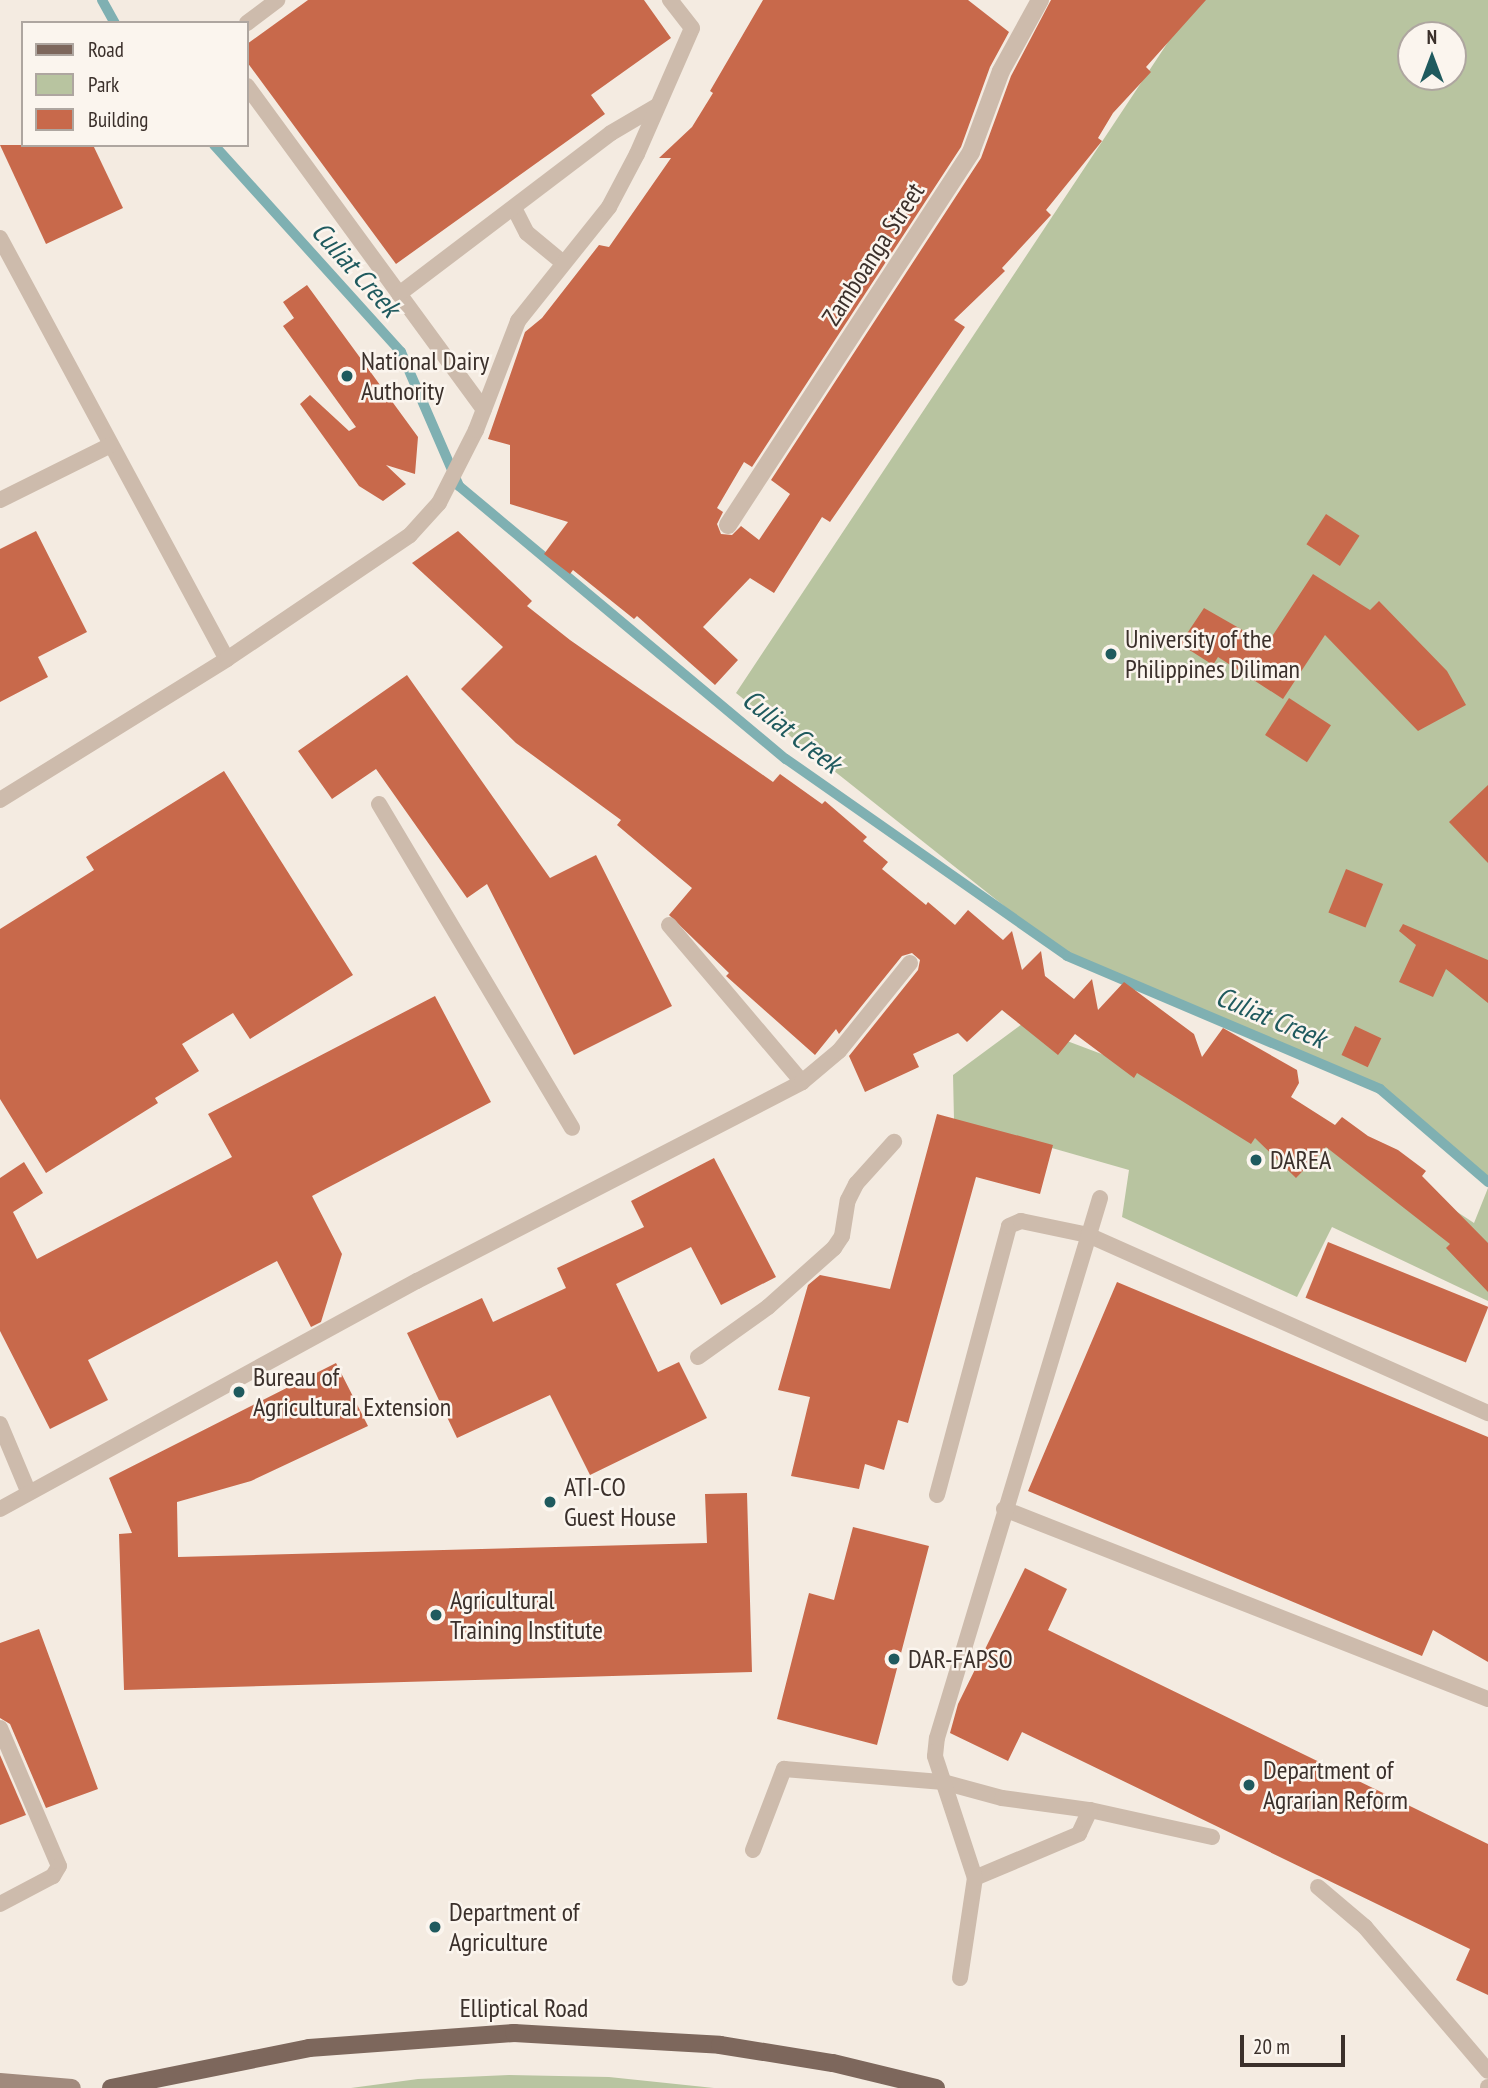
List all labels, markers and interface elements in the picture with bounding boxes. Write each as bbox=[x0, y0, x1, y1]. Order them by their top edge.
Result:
legend bbox=[21, 21, 248, 147]
north arrow bbox=[1397, 21, 1467, 91]
text: N bbox=[1427, 25, 1437, 49]
text: Road bbox=[88, 36, 124, 63]
text: Park bbox=[88, 71, 119, 98]
text: Building bbox=[88, 106, 148, 133]
street label: Zamboanga Street bbox=[815, 177, 931, 331]
water label: Culiat Creek bbox=[305, 215, 407, 323]
place label: National Dairy Authority bbox=[361, 345, 489, 406]
marker: National Dairy Authority bbox=[339, 368, 355, 384]
place label: University of the Philippines Diliman bbox=[1125, 623, 1300, 684]
marker: University of the Philippines Diliman bbox=[1103, 646, 1119, 662]
water label: Culiat Creek bbox=[736, 682, 848, 780]
water label: Culiat Creek bbox=[1211, 979, 1331, 1055]
place label: DAREA bbox=[1270, 1144, 1331, 1176]
marker: DAREA bbox=[1248, 1152, 1264, 1168]
place label: Bureau of Agricultural Extension bbox=[253, 1361, 451, 1422]
marker: Bureau of Agricultural Extension bbox=[231, 1384, 247, 1400]
place label: ATI-CO Guest House bbox=[564, 1471, 676, 1532]
marker: ATI-CO Guest House bbox=[542, 1494, 558, 1510]
place label: Agricultural Training Institute bbox=[450, 1584, 603, 1646]
marker: Agricultural Training Institute bbox=[428, 1607, 444, 1623]
place label: DAR-FAPSO bbox=[908, 1643, 1013, 1675]
marker: DAR-FAPSO bbox=[886, 1651, 902, 1667]
place label: Department of Agrarian Reform bbox=[1263, 1754, 1408, 1816]
marker: Department of Agrarian Reform bbox=[1241, 1777, 1257, 1793]
place label: Department of Agriculture bbox=[449, 1896, 579, 1958]
marker: Department of Agriculture bbox=[427, 1919, 443, 1935]
street label: Elliptical Road bbox=[460, 1992, 588, 2024]
scale bar bbox=[1243, 2022, 1348, 2066]
text: 20 m bbox=[1253, 2033, 1290, 2060]

